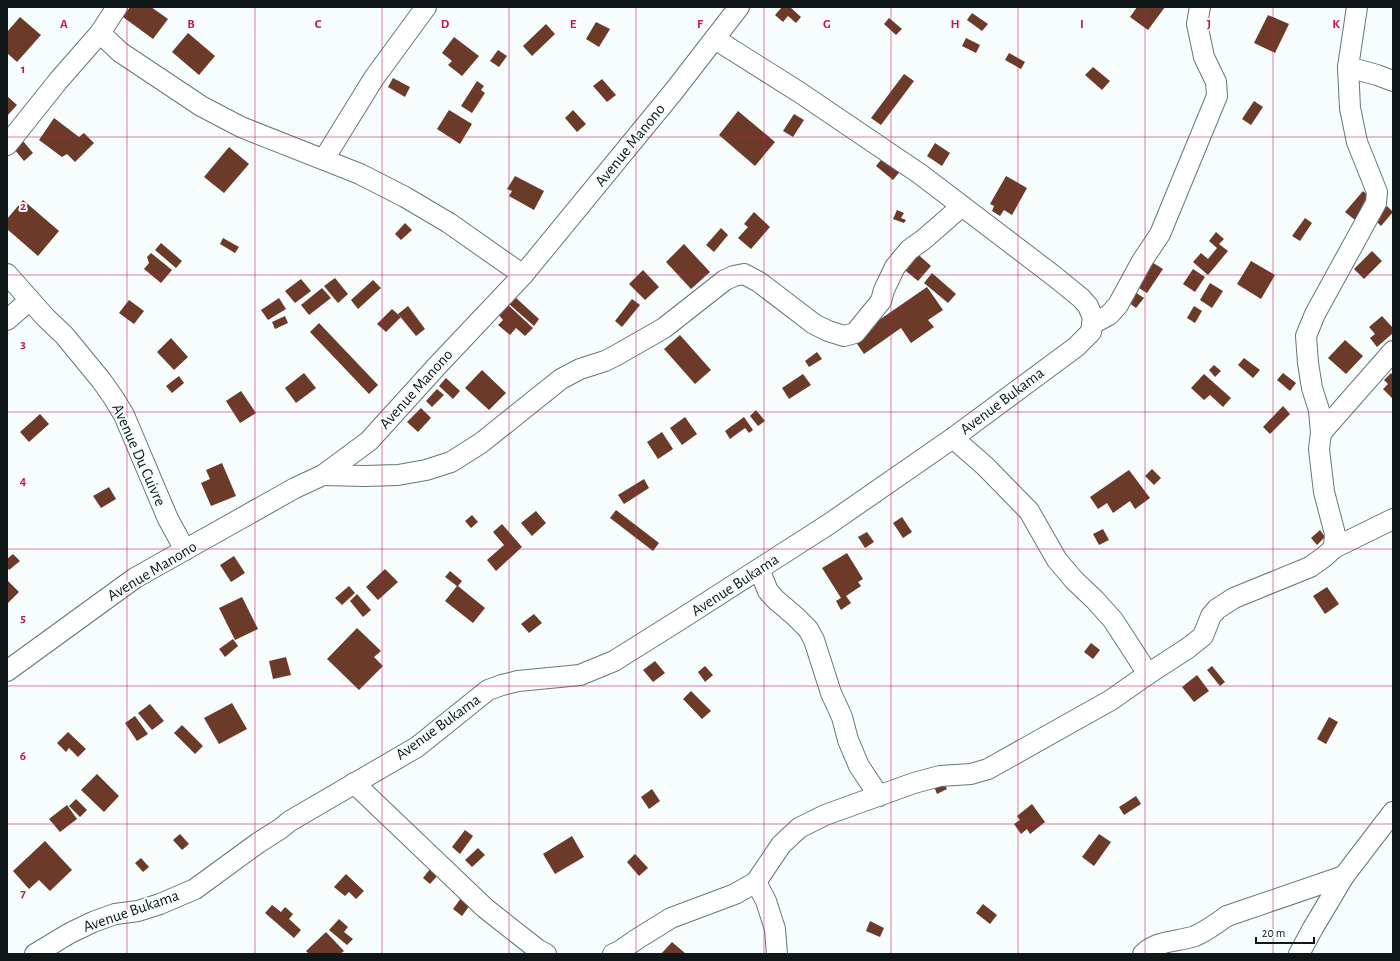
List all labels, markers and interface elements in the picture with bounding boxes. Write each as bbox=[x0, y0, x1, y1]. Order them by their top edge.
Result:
text: A bbox=[60, 18, 68, 31]
text: B bbox=[187, 18, 195, 31]
text: C bbox=[315, 18, 322, 31]
text: D bbox=[441, 18, 450, 31]
text: E bbox=[570, 18, 577, 31]
text: F bbox=[697, 18, 704, 31]
text: G bbox=[823, 18, 831, 31]
text: H bbox=[950, 18, 960, 31]
text: I bbox=[1080, 18, 1084, 31]
text: J bbox=[1207, 18, 1211, 31]
text: K bbox=[1332, 18, 1340, 31]
text: 1 bbox=[21, 63, 25, 76]
street label: Avenue Manono bbox=[592, 101, 668, 189]
text: 2 bbox=[20, 200, 26, 213]
text: 3 bbox=[20, 338, 26, 351]
street label: Avenue Manono bbox=[376, 346, 456, 432]
street label: Avenue Bukama bbox=[957, 364, 1047, 438]
street label: Avenue Du Cuivre bbox=[109, 402, 169, 508]
text: 4 bbox=[20, 475, 27, 488]
street label: Avenue Manono bbox=[105, 538, 200, 604]
street label: Avenue Bukama bbox=[689, 551, 781, 619]
text: 5 bbox=[20, 612, 26, 625]
street label: Avenue Bukama bbox=[393, 691, 483, 763]
text: 6 bbox=[20, 750, 26, 763]
text: 7 bbox=[20, 887, 26, 900]
street label: Avenue Bukama bbox=[81, 887, 181, 935]
scale bar bbox=[1256, 919, 1314, 945]
text: 20 m bbox=[1262, 927, 1285, 939]

